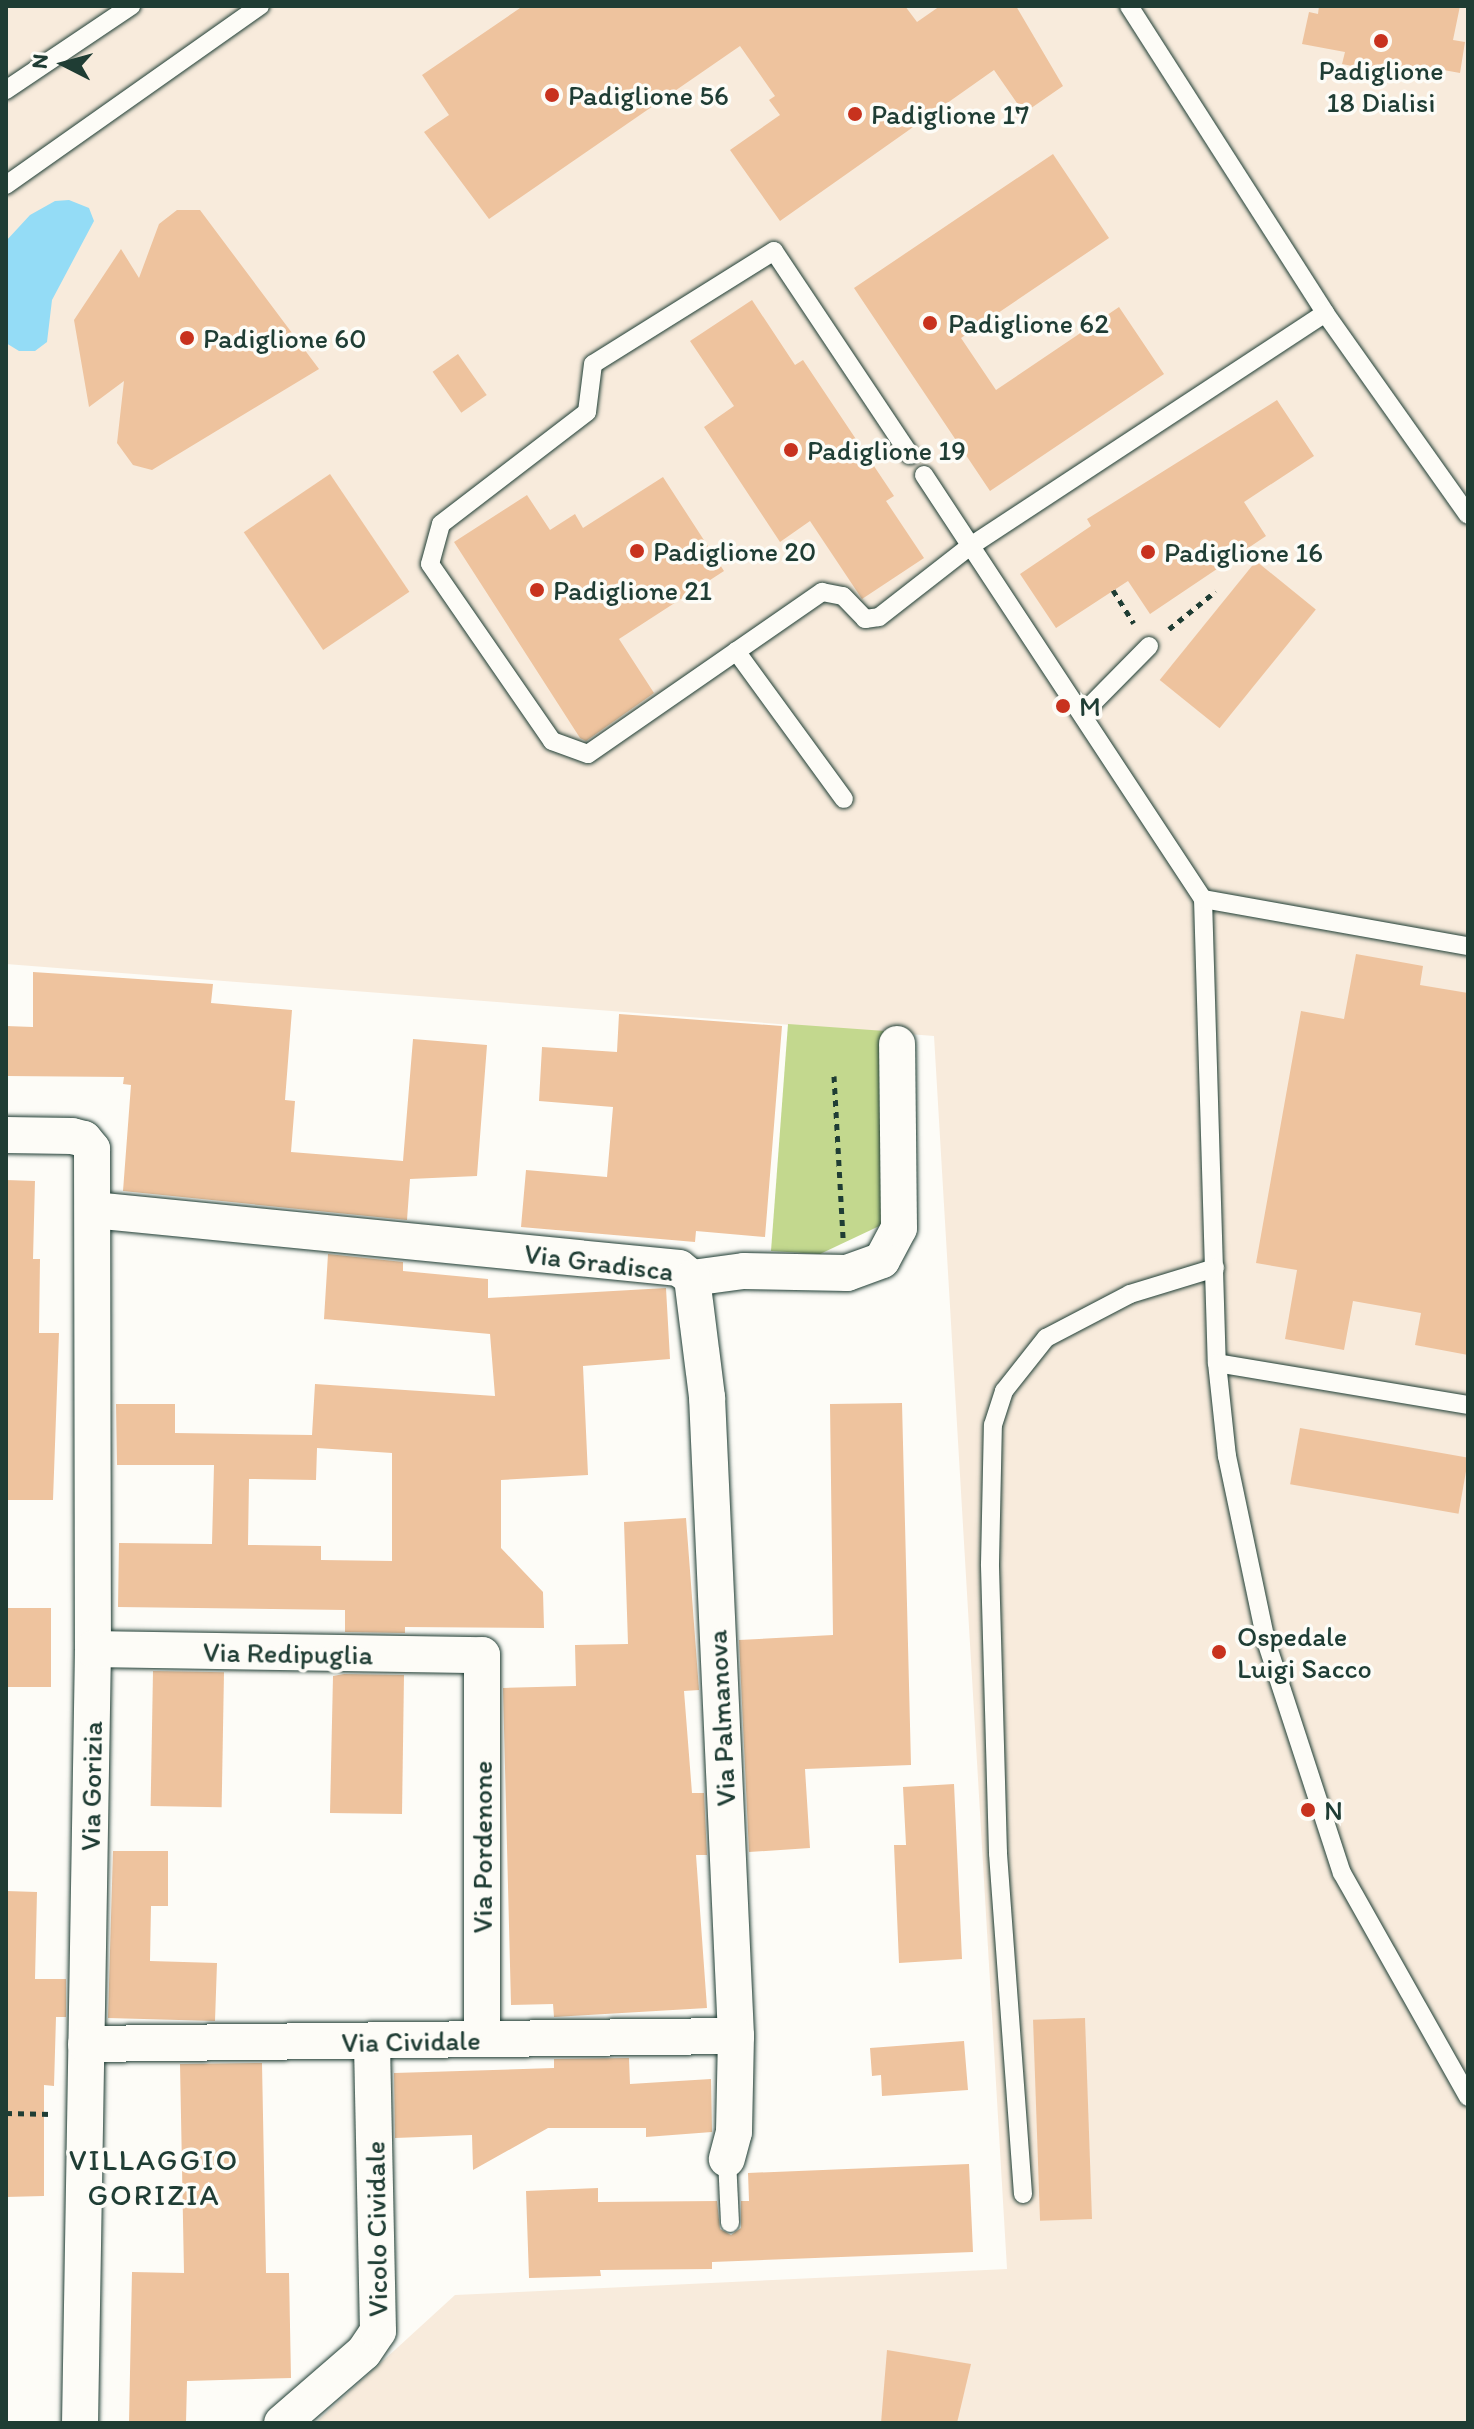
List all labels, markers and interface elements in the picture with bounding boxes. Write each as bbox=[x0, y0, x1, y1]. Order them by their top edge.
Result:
north arrow bbox=[24, 24, 104, 104]
marker: Padiglione 18 Dialisi bbox=[1372, 32, 1390, 50]
text: N bbox=[25, 53, 54, 70]
place label: Padiglione 18 Dialisi bbox=[1318, 53, 1444, 119]
place label: Padiglione 56 bbox=[568, 78, 729, 112]
marker: Padiglione 56 bbox=[543, 86, 561, 104]
place label: Padiglione 17 bbox=[871, 97, 1029, 131]
marker: Padiglione 17 bbox=[846, 105, 864, 123]
place label: Padiglione 62 bbox=[948, 306, 1109, 340]
marker: Padiglione 62 bbox=[919, 312, 941, 334]
place label: Padiglione 60 bbox=[203, 321, 366, 355]
marker: Padiglione 60 bbox=[178, 329, 196, 347]
place label: Padiglione 19 bbox=[807, 433, 966, 467]
marker: Padiglione 19 bbox=[782, 441, 800, 459]
place label: Padiglione 20 bbox=[653, 534, 816, 568]
place label: Padiglione 16 bbox=[1164, 535, 1323, 569]
marker: Padiglione 20 bbox=[628, 542, 646, 560]
marker: Padiglione 16 bbox=[1139, 543, 1157, 561]
place label: Padiglione 21 bbox=[553, 573, 712, 607]
marker: Padiglione 21 bbox=[528, 581, 546, 599]
place label: M bbox=[1079, 689, 1101, 723]
marker: M bbox=[1054, 697, 1072, 715]
street label: Via Gradisca bbox=[522, 1236, 676, 1288]
place label: Ospedale Luigi Sacco bbox=[1237, 1619, 1372, 1685]
street label: Via Palmanova bbox=[700, 1630, 742, 1806]
street label: Via Redipuglia bbox=[203, 1635, 373, 1671]
marker: Ospedale Luigi Sacco bbox=[1208, 1641, 1230, 1663]
street label: Via Gorizia bbox=[73, 1721, 109, 1851]
street label: Via Pordenone bbox=[465, 1761, 499, 1933]
place label: N bbox=[1324, 1793, 1343, 1827]
marker: N bbox=[1299, 1801, 1317, 1819]
street label: Via Cividale bbox=[341, 2023, 481, 2059]
street label: Vicolo Cividale bbox=[358, 2141, 394, 2317]
district label: VILLAGGIO GORIZIA bbox=[69, 2142, 239, 2212]

